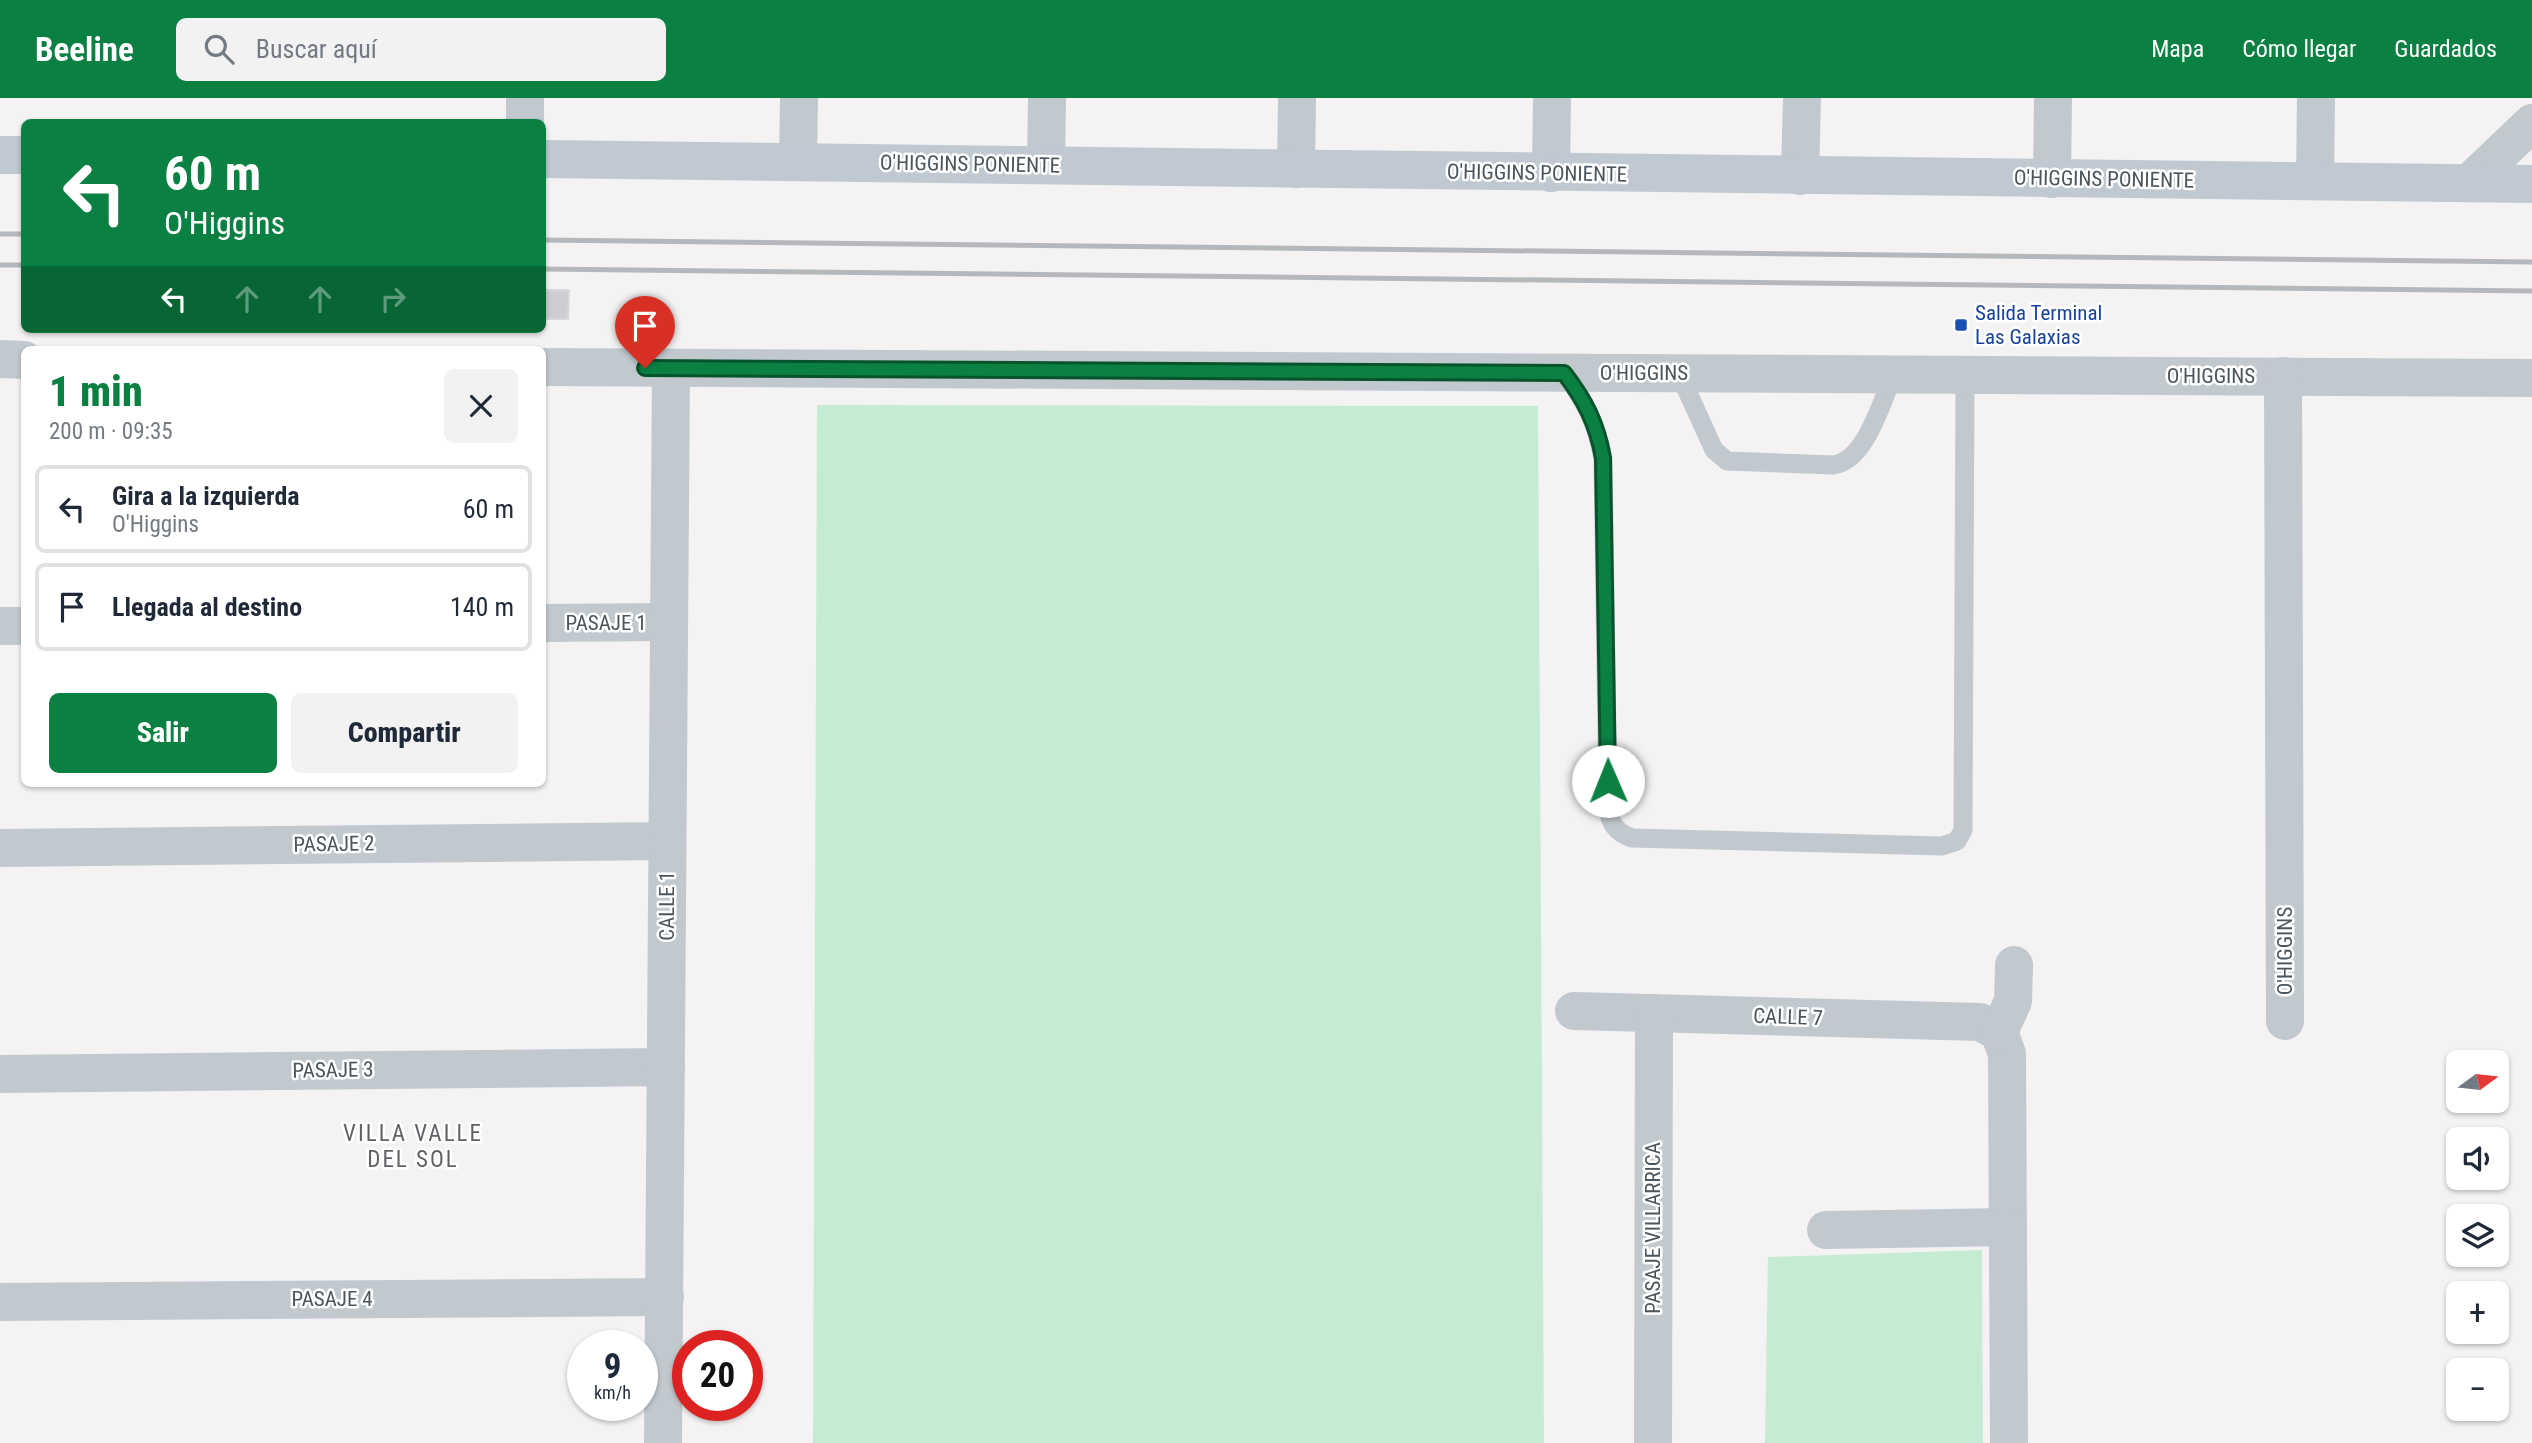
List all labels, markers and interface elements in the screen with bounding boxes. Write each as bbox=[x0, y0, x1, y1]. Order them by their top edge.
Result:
search box bbox=[176, 18, 666, 81]
text: Beeline bbox=[35, 30, 134, 69]
icon: search bbox=[200, 30, 238, 68]
text: Buscar aquí bbox=[256, 34, 377, 64]
text: Mapa bbox=[2151, 35, 2204, 63]
text: Cómo llegar bbox=[2242, 35, 2356, 63]
text: Guardados bbox=[2394, 35, 2497, 63]
text: 60 m bbox=[164, 145, 261, 202]
icon: left bbox=[49, 147, 140, 238]
street label: O'HIGGINS PONIENTE bbox=[880, 150, 1060, 178]
street label: O'HIGGINS PONIENTE bbox=[1447, 159, 1627, 187]
street label: O'HIGGINS PONIENTE bbox=[2014, 165, 2194, 193]
text: O'Higgins bbox=[164, 204, 285, 242]
icon: left bbox=[155, 280, 193, 318]
icon: ahead bbox=[228, 280, 266, 318]
icon: ahead bbox=[301, 280, 339, 318]
icon: right bbox=[374, 280, 412, 318]
pin bbox=[615, 296, 675, 368]
place label: Salida Terminal Las Galaxias bbox=[1975, 301, 2102, 349]
icon: arrive bbox=[626, 307, 664, 345]
marker: Salida Terminal Las Galaxias bbox=[1953, 317, 1969, 333]
street label: O'HIGGINS bbox=[1600, 361, 1688, 385]
street label: O'HIGGINS bbox=[2167, 364, 2255, 388]
text: 1 min bbox=[49, 367, 143, 416]
button: close bbox=[444, 369, 518, 443]
text: 200 m · 09:35 bbox=[49, 418, 173, 445]
text: Gira a la izquierda bbox=[112, 481, 300, 511]
icon: left bbox=[53, 490, 91, 528]
text: 60 m bbox=[463, 494, 514, 524]
text: O'Higgins bbox=[112, 511, 199, 538]
icon: arrive bbox=[53, 588, 91, 626]
text: Llegada al destino bbox=[112, 592, 302, 622]
text: 140 m bbox=[450, 592, 514, 622]
street label: PASAJE 1 bbox=[565, 611, 647, 635]
button: Salir bbox=[49, 693, 277, 773]
button: Compartir bbox=[291, 693, 518, 773]
position arrow bbox=[1571, 744, 1645, 818]
street label: PASAJE 2 bbox=[293, 831, 375, 857]
street label: CALLE 1 bbox=[655, 871, 679, 941]
street label: O'HIGGINS bbox=[2273, 907, 2297, 995]
street label: CALLE 7 bbox=[1753, 1004, 1823, 1030]
north arrow bbox=[2446, 1050, 2510, 1113]
map controls bbox=[2446, 1050, 2509, 1421]
street label: PASAJE 3 bbox=[292, 1057, 374, 1083]
district label: VILLA VALLE DEL SOL bbox=[343, 1120, 483, 1173]
button: sound bbox=[2446, 1127, 2509, 1190]
street label: PASAJE VILLARRICA bbox=[1641, 1142, 1665, 1314]
button: layers bbox=[2446, 1204, 2509, 1267]
button: + bbox=[2446, 1281, 2509, 1344]
street label: PASAJE 4 bbox=[291, 1287, 373, 1311]
speed limit sign: 20 bbox=[672, 1330, 763, 1421]
text: 9 bbox=[604, 1346, 621, 1387]
button: − bbox=[2446, 1358, 2509, 1421]
text: km/h bbox=[594, 1382, 631, 1403]

